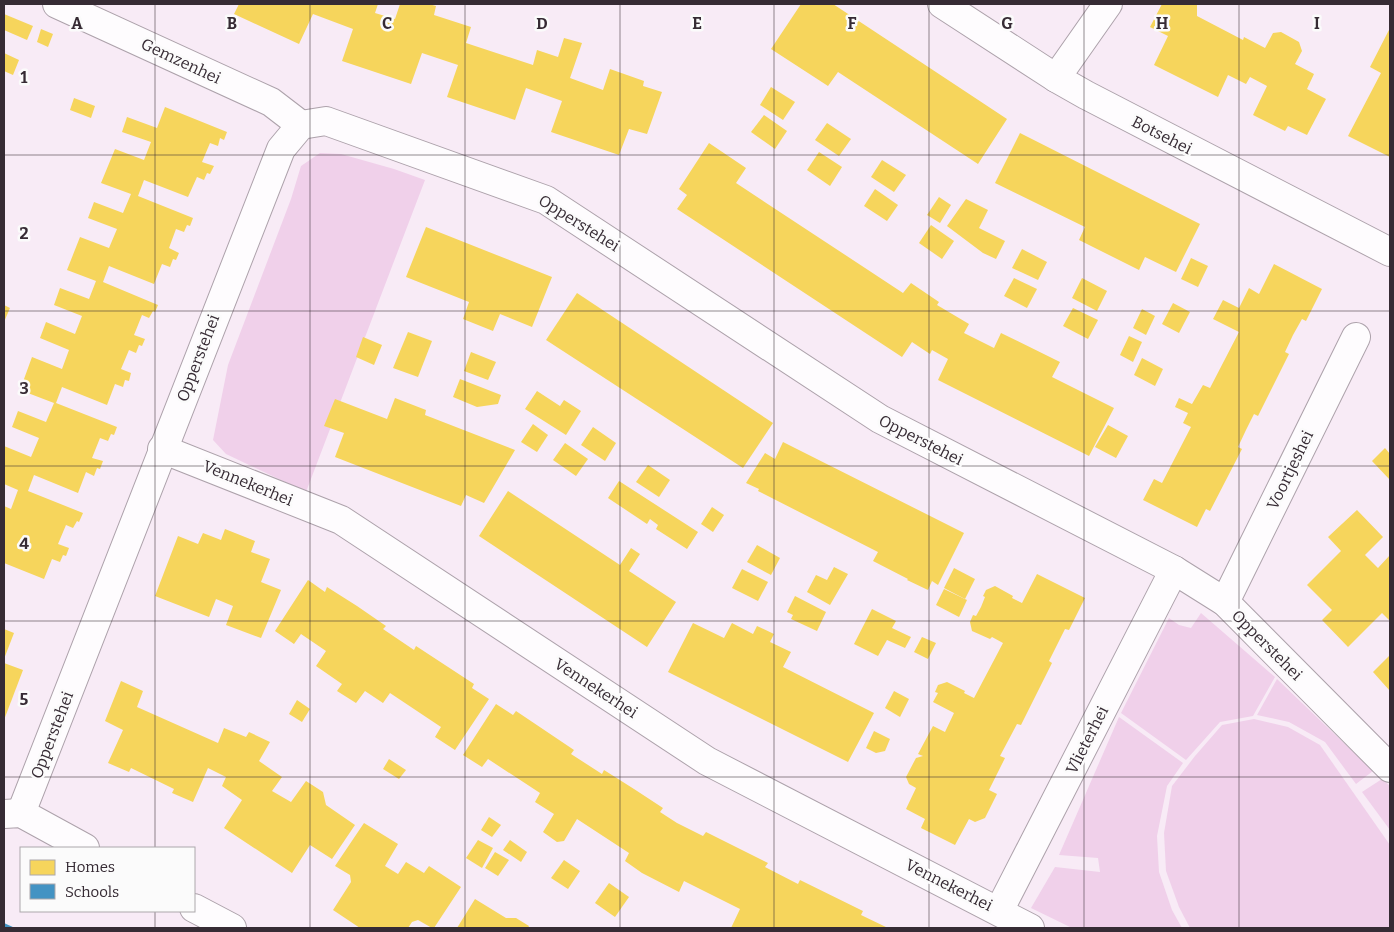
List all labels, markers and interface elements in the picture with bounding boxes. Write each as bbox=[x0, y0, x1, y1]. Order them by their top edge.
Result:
text: A bbox=[71, 14, 83, 33]
text: B bbox=[227, 14, 237, 33]
text: C bbox=[382, 14, 392, 33]
text: D bbox=[536, 14, 548, 33]
text: E bbox=[692, 14, 702, 33]
text: F bbox=[848, 14, 857, 33]
text: G bbox=[1001, 14, 1013, 33]
text: H bbox=[1156, 14, 1169, 33]
text: I bbox=[1314, 14, 1320, 33]
street label: Gemzenhei bbox=[138, 34, 224, 88]
text: 1 bbox=[21, 68, 28, 87]
street label: Botsehei bbox=[1129, 112, 1195, 158]
street label: Opperstehei bbox=[535, 191, 623, 255]
text: 2 bbox=[19, 224, 29, 243]
street label: Opperstehei bbox=[173, 312, 223, 404]
text: 3 bbox=[19, 379, 29, 398]
street label: Opperstehei bbox=[876, 411, 966, 469]
street label: Voortjeshei bbox=[1263, 427, 1317, 512]
street label: Vennekerhei bbox=[200, 456, 296, 510]
text: 4 bbox=[19, 534, 29, 553]
street label: Opperstehei bbox=[1228, 606, 1306, 684]
street label: Vennekerhei bbox=[551, 654, 641, 722]
street label: Opperstehei bbox=[27, 689, 77, 781]
text: 5 bbox=[20, 690, 29, 709]
street label: Vlieterhei bbox=[1062, 703, 1112, 777]
legend bbox=[20, 847, 195, 912]
street label: Vennekerhei bbox=[902, 855, 996, 915]
text: Homes bbox=[65, 858, 115, 876]
text: Schools bbox=[65, 883, 119, 901]

